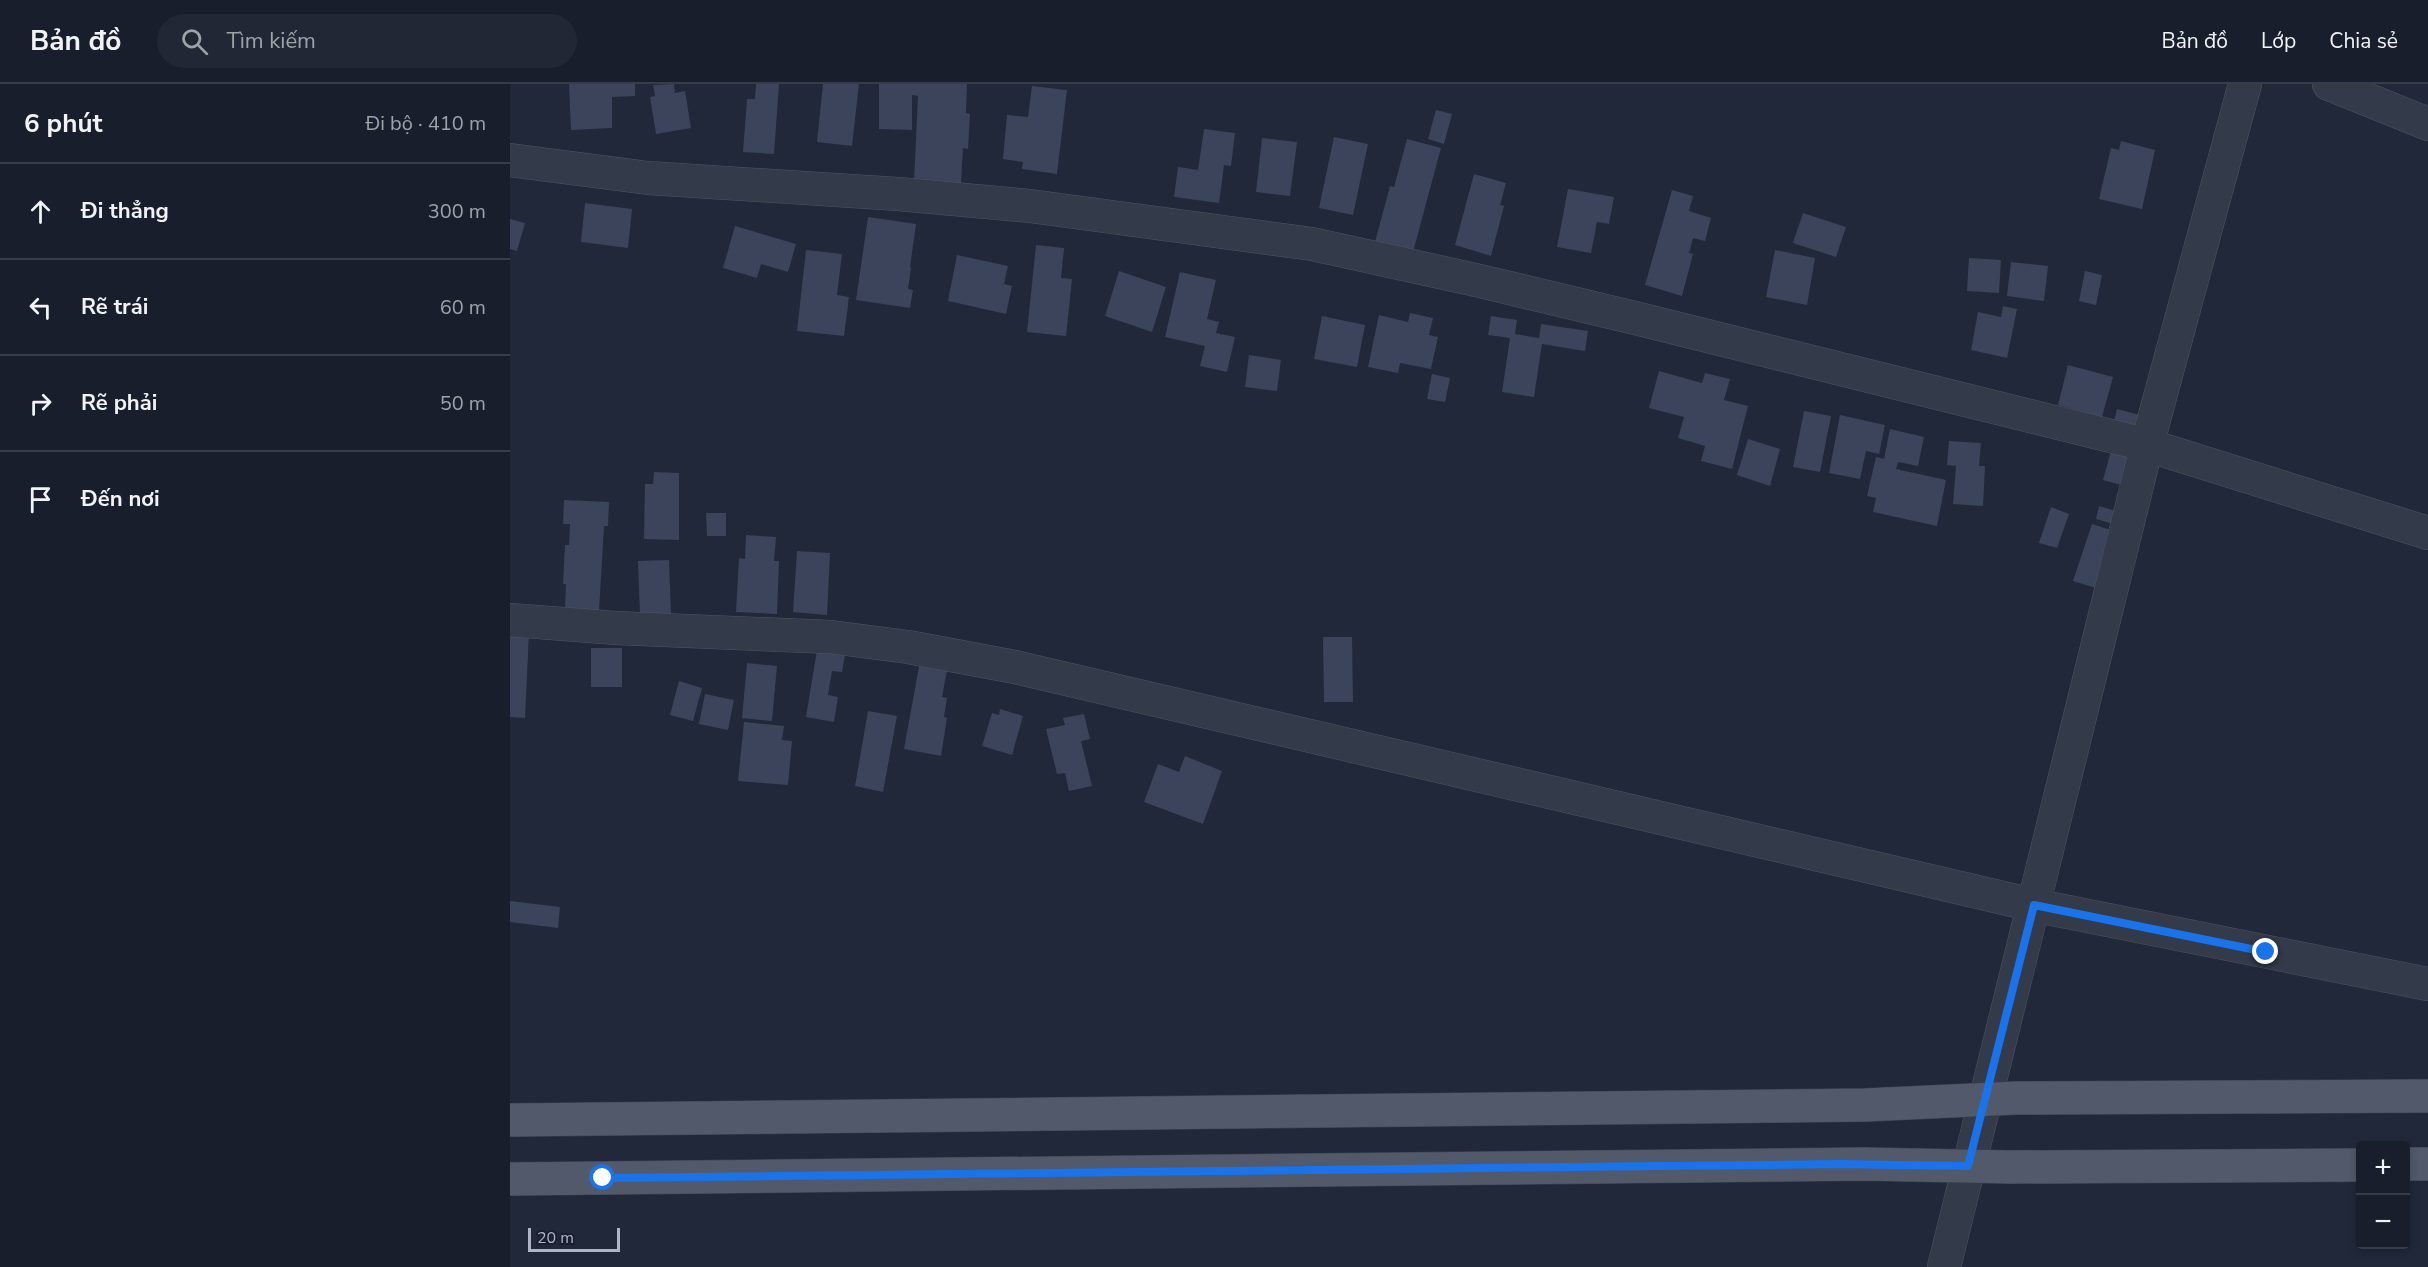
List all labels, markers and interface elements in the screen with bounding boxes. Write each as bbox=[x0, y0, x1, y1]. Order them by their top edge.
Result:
search box bbox=[157, 14, 577, 68]
text: Bản đồ bbox=[30, 22, 121, 60]
icon: search bbox=[178, 25, 211, 58]
text: Tìm kiếm bbox=[226, 26, 316, 56]
text: Bản đồ bbox=[2161, 27, 2228, 55]
text: Lớp bbox=[2261, 27, 2296, 55]
text: Chia sẻ bbox=[2329, 27, 2398, 55]
text: 6 phút bbox=[24, 106, 102, 141]
text: Đi bộ · 410 m bbox=[366, 110, 486, 137]
icon: ahead bbox=[24, 195, 57, 228]
text: Đi thẳng bbox=[81, 196, 169, 226]
text: 300 m bbox=[428, 198, 486, 225]
icon: left bbox=[24, 291, 57, 324]
text: Rẽ trái bbox=[81, 292, 148, 322]
text: 60 m bbox=[440, 294, 486, 321]
icon: right bbox=[24, 387, 57, 420]
text: Rẽ phải bbox=[81, 388, 157, 418]
text: 50 m bbox=[440, 390, 486, 417]
icon: arrive bbox=[24, 483, 57, 516]
text: Đến nơi bbox=[81, 484, 160, 514]
route end bbox=[2252, 938, 2278, 964]
map controls bbox=[2356, 1141, 2410, 1249]
button: + bbox=[2356, 1141, 2410, 1195]
route start bbox=[589, 1164, 615, 1190]
button: − bbox=[2356, 1195, 2410, 1249]
scale bar bbox=[528, 1225, 620, 1252]
text: 20 m bbox=[537, 1227, 574, 1249]

